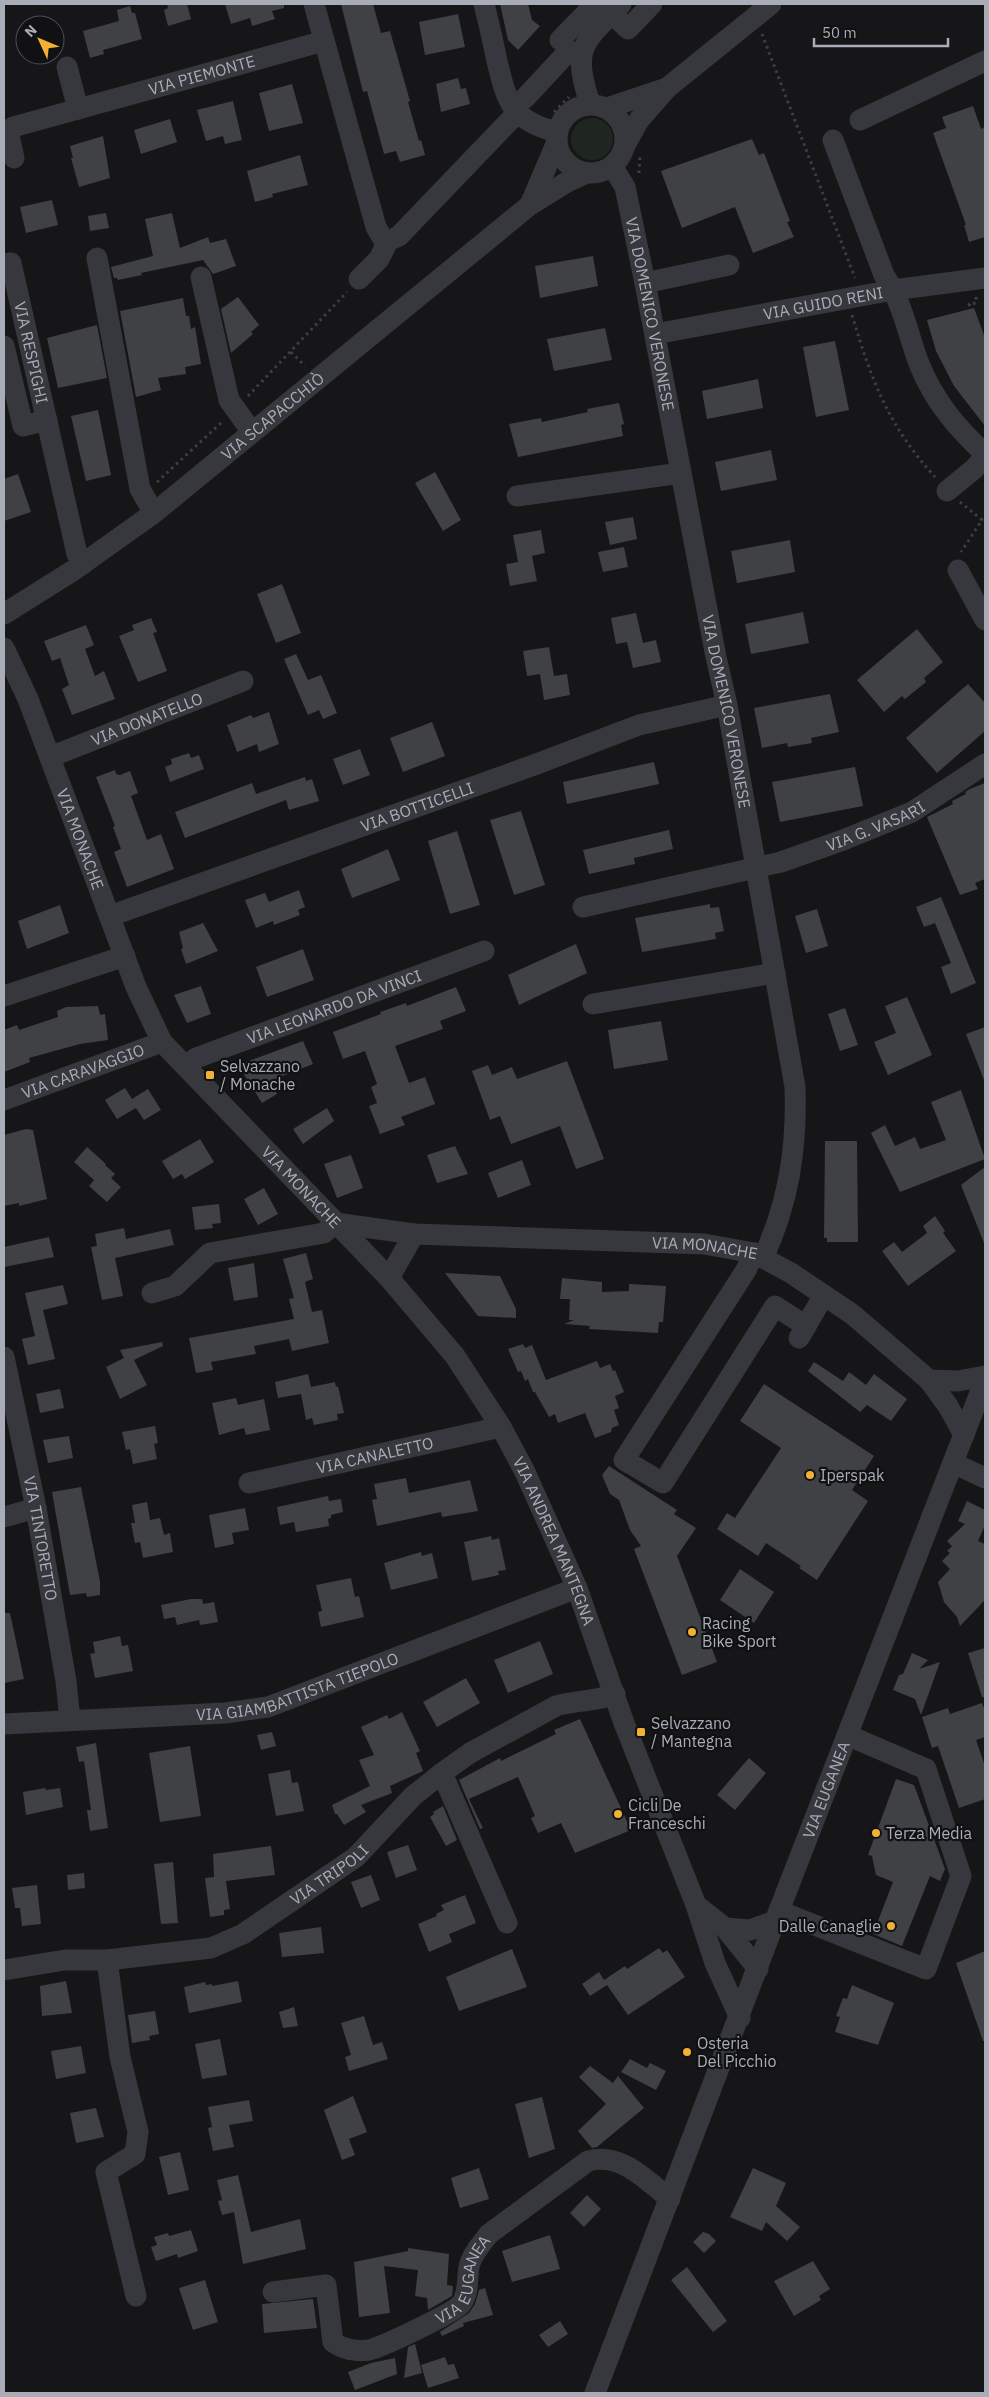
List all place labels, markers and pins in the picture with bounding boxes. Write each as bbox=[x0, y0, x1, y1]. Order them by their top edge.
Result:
place label: Selvazzano / Monache bbox=[220, 1056, 300, 1094]
marker: Selvazzano / Monache bbox=[204, 1069, 216, 1081]
place label: Iperspak bbox=[820, 1465, 885, 1485]
marker: Iperspak bbox=[804, 1469, 816, 1481]
place label: Racing Bike Sport bbox=[702, 1613, 776, 1651]
marker: Racing Bike Sport bbox=[686, 1626, 698, 1638]
place label: Selvazzano / Mantegna bbox=[651, 1713, 732, 1751]
marker: Selvazzano / Mantegna bbox=[635, 1726, 647, 1738]
place label: Cicli De Franceschi bbox=[628, 1795, 706, 1833]
marker: Cicli De Franceschi bbox=[612, 1808, 624, 1820]
place label: Terza Media bbox=[886, 1823, 973, 1843]
marker: Terza Media bbox=[870, 1827, 882, 1839]
place label: Dalle Canaglie bbox=[779, 1916, 881, 1936]
marker: Dalle Canaglie bbox=[885, 1920, 897, 1932]
place label: Osteria Del Picchio bbox=[697, 2033, 776, 2071]
marker: Osteria Del Picchio bbox=[681, 2046, 693, 2058]

